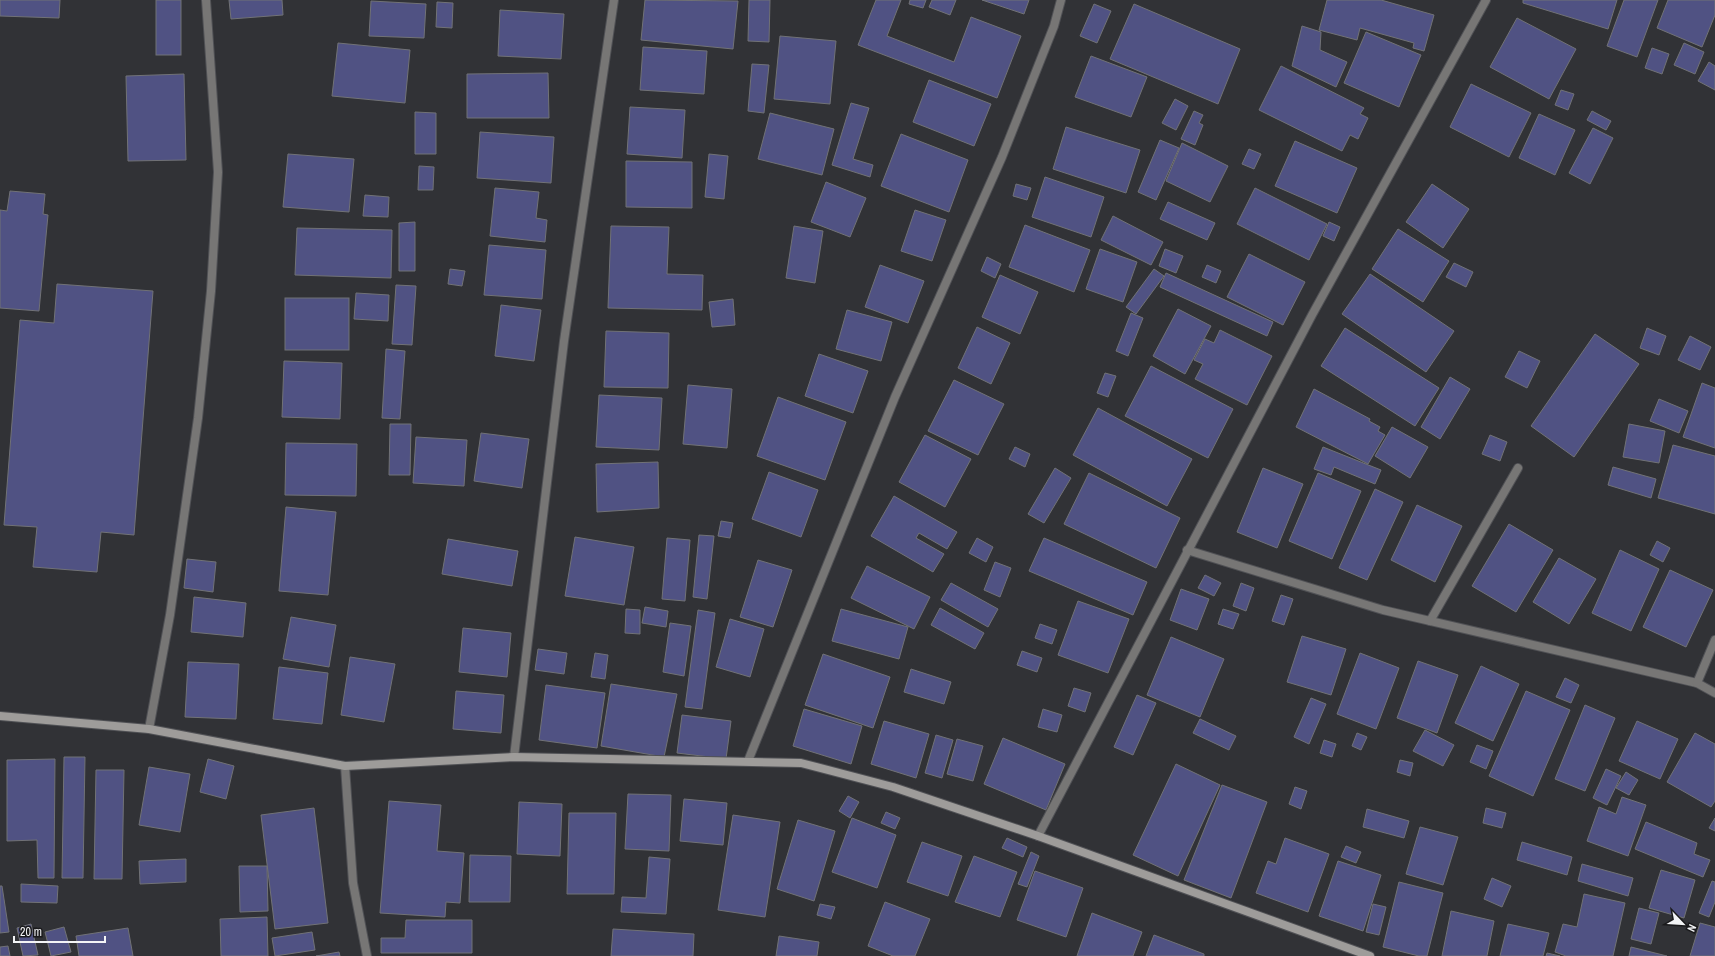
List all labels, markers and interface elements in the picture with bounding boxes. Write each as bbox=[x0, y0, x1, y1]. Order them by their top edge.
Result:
north arrow bbox=[1663, 904, 1703, 944]
scale bar bbox=[14, 918, 105, 944]
text: N bbox=[1684, 922, 1700, 934]
text: 20 m bbox=[20, 924, 42, 940]

